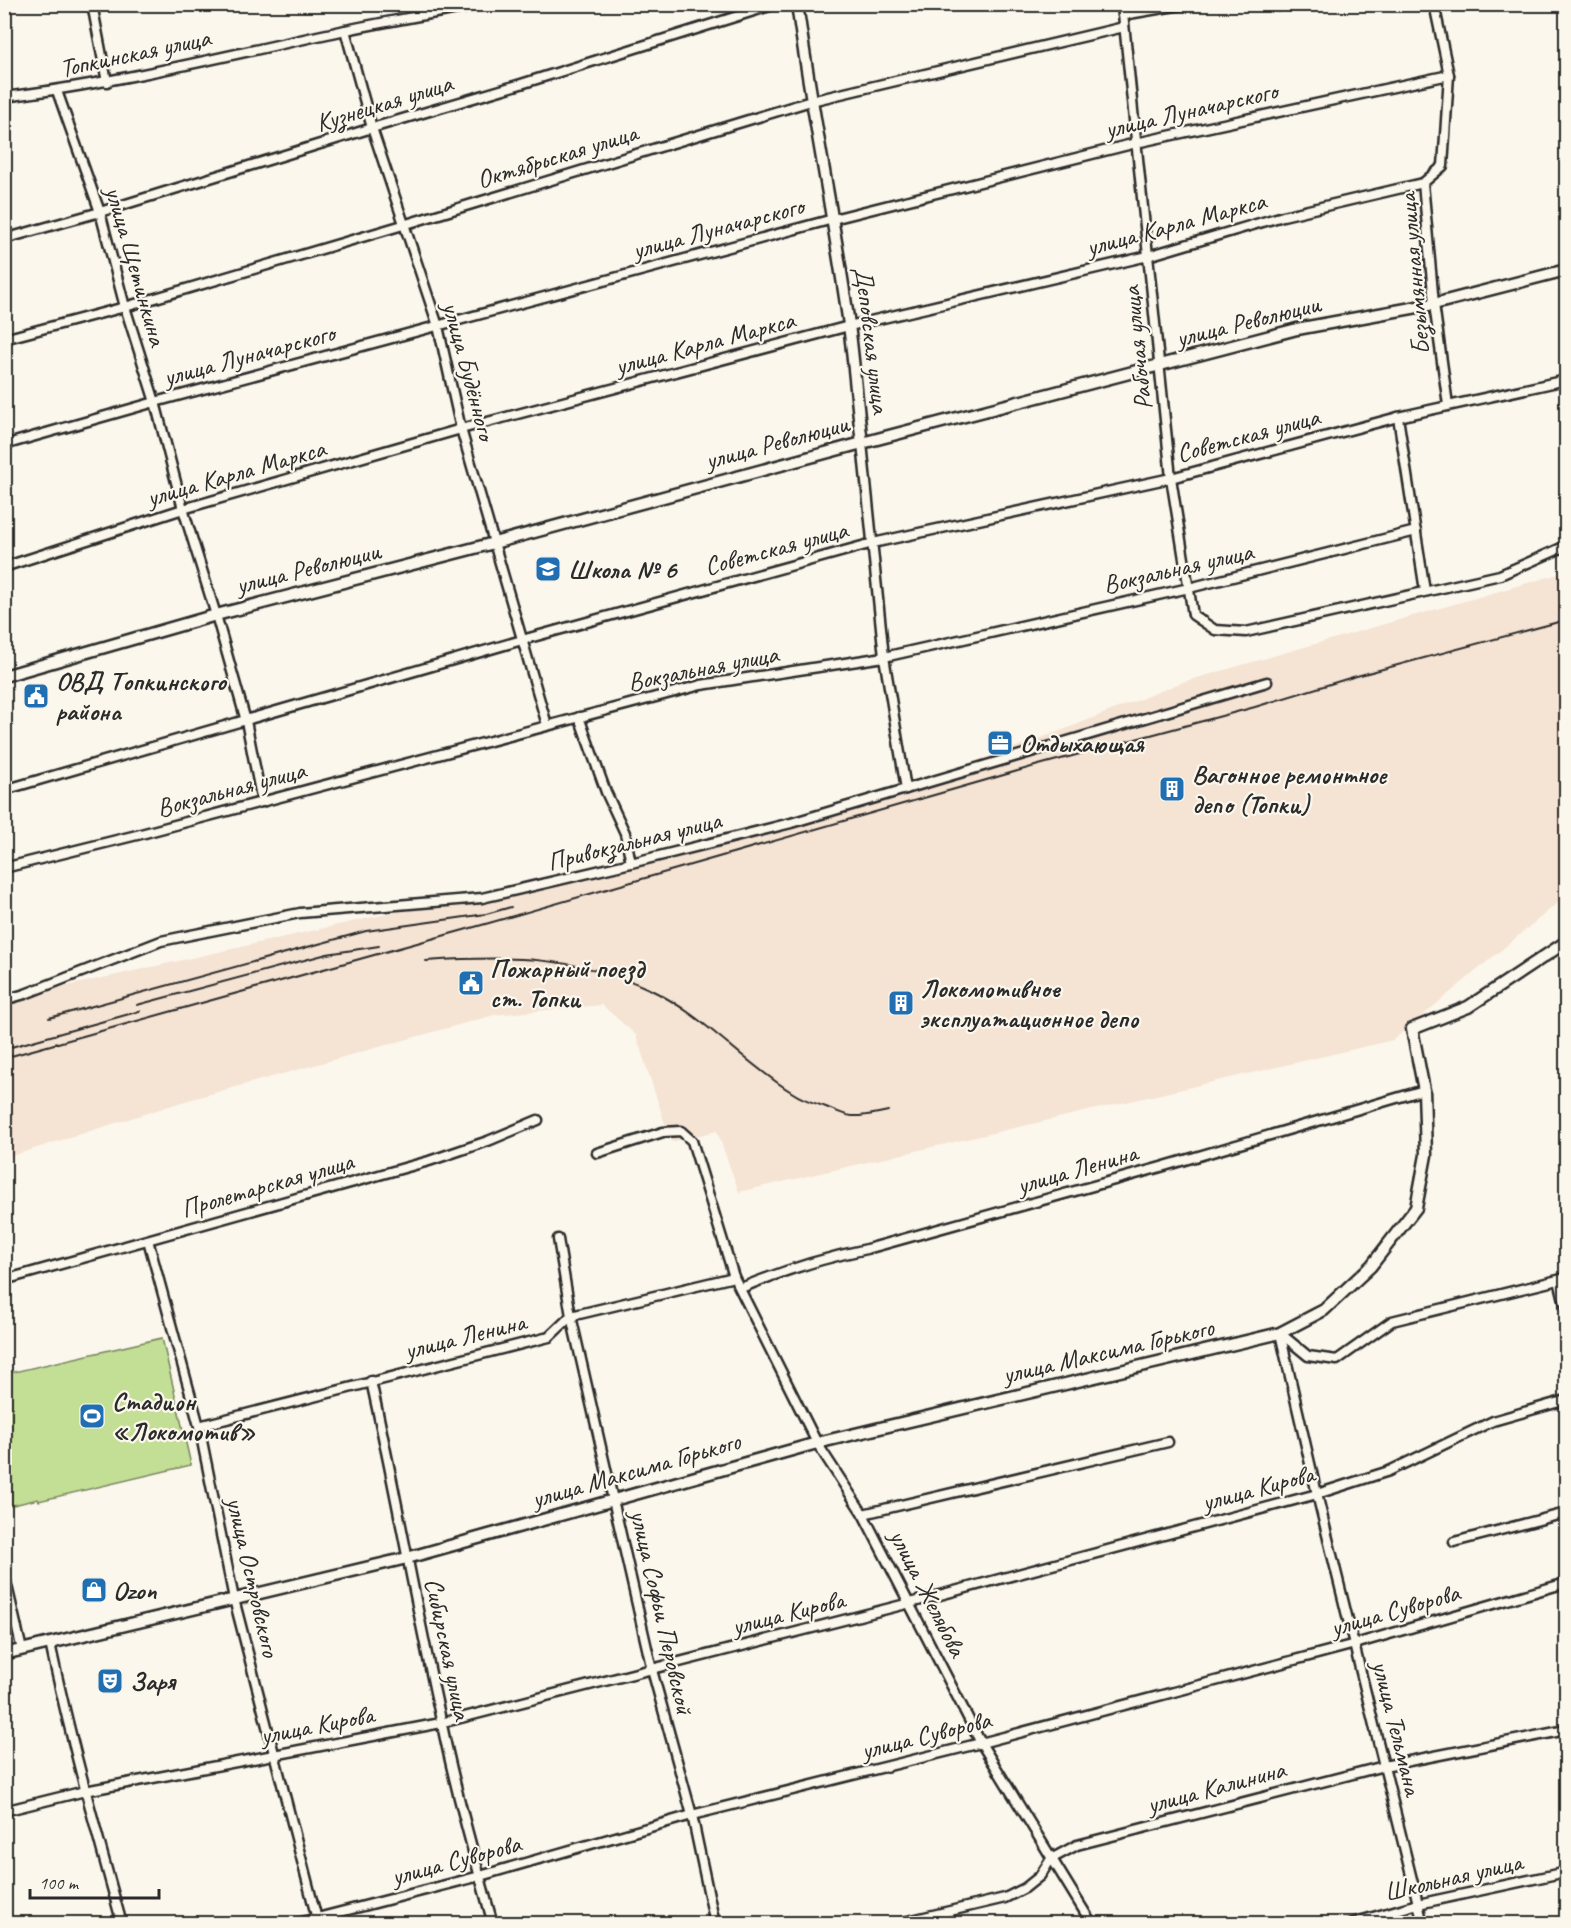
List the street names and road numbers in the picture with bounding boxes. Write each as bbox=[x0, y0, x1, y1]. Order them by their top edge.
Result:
street label: Топкинская улица bbox=[57, 21, 215, 85]
street label: Кузнецкая улица bbox=[312, 66, 458, 140]
street label: улица Луначарского bbox=[1100, 73, 1283, 146]
street label: Октябрьская улица bbox=[473, 115, 643, 196]
street label: улица Щетинкина bbox=[97, 181, 175, 351]
street label: улица Карла Маркса bbox=[1081, 184, 1271, 264]
street label: улица Луначарского bbox=[627, 189, 810, 267]
street label: Безымянная улица bbox=[1390, 189, 1439, 356]
street label: Деповская улица bbox=[847, 265, 898, 417]
street label: Рабочая улица bbox=[1114, 283, 1160, 411]
street label: улица Революции bbox=[1171, 287, 1325, 355]
street label: улица Будённого bbox=[434, 296, 504, 446]
street label: улица Карла Маркса bbox=[610, 303, 800, 383]
street label: улица Луначарского bbox=[158, 316, 341, 394]
street label: Советская улица bbox=[1173, 400, 1325, 470]
street label: улица Революции bbox=[700, 407, 854, 478]
street label: улица Карла Маркса bbox=[141, 431, 331, 515]
street label: Советская улица bbox=[701, 513, 853, 583]
street label: улица Революции bbox=[231, 534, 385, 602]
street label: Вокзальная улица bbox=[1100, 534, 1258, 601]
street label: Вокзальная улица bbox=[625, 637, 783, 699]
street label: Вокзальная улица bbox=[153, 753, 311, 825]
street label: Привокзальная улица bbox=[544, 803, 726, 880]
street label: улица Ленина bbox=[1011, 1135, 1143, 1202]
street label: Пролетарская улица bbox=[177, 1144, 359, 1225]
street label: улица Ленина bbox=[399, 1304, 531, 1367]
street label: улица Максима Горького bbox=[997, 1310, 1218, 1392]
street label: улица Максима Горького bbox=[526, 1424, 746, 1516]
street label: улица Кирова bbox=[1196, 1457, 1320, 1519]
street label: улица Островского bbox=[218, 1492, 288, 1662]
street label: улица Софьи Перовской bbox=[622, 1505, 702, 1719]
street label: улица Желябова bbox=[881, 1522, 975, 1664]
street label: Сибирская улица bbox=[417, 1575, 479, 1724]
street label: улица Суворова bbox=[1325, 1575, 1465, 1645]
street label: улица Кирова bbox=[726, 1583, 850, 1643]
street label: улица Тельмана bbox=[1364, 1655, 1430, 1801]
street label: улица Кирова bbox=[256, 1697, 379, 1753]
street label: улица Суворова bbox=[856, 1703, 996, 1768]
street label: улица Калинина bbox=[1141, 1752, 1290, 1822]
street label: улица Суворова bbox=[386, 1826, 526, 1894]
street label: Школьная улица bbox=[1381, 1845, 1527, 1909]

